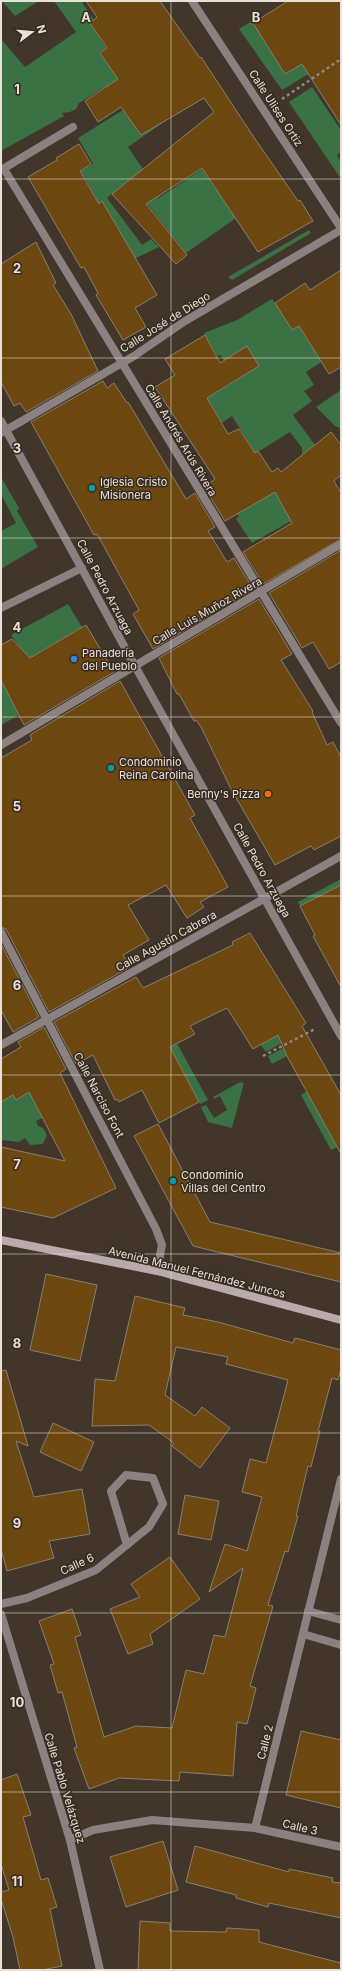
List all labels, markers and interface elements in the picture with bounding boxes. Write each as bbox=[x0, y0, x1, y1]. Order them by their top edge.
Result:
text: A bbox=[81, 9, 91, 25]
text: B bbox=[252, 9, 261, 25]
north arrow bbox=[12, 12, 52, 52]
text: N bbox=[34, 23, 49, 35]
street label: Calle Ulises Ortiz bbox=[246, 67, 306, 149]
text: 1 bbox=[14, 81, 20, 97]
text: 2 bbox=[13, 260, 21, 276]
street label: Calle José de Diego bbox=[117, 288, 213, 355]
street label: Calle Andrés Arús Rivera bbox=[142, 381, 220, 499]
text: 3 bbox=[13, 440, 21, 456]
place label: Iglesia Cristo Misionera bbox=[100, 475, 168, 502]
marker: Iglesia Cristo Misionera bbox=[87, 483, 97, 493]
street label: Calle Pedro Arzuaga bbox=[74, 537, 136, 637]
street label: Calle Luis Muñoz Rivera bbox=[150, 574, 264, 648]
text: 4 bbox=[13, 619, 22, 635]
place label: Panadería del Pueblo bbox=[82, 646, 137, 673]
marker: Panadería del Pueblo bbox=[69, 654, 79, 664]
place label: Condominio Reina Carolina bbox=[119, 755, 194, 782]
marker: Condominio Reina Carolina bbox=[106, 763, 116, 773]
place label: Benny's Pizza bbox=[187, 787, 260, 801]
marker: Benny's Pizza bbox=[263, 789, 273, 799]
text: 5 bbox=[13, 798, 21, 814]
street label: Calle Pedro Arzuaga bbox=[230, 820, 294, 920]
street label: Calle Agustín Cabrera bbox=[113, 907, 219, 975]
text: 6 bbox=[13, 977, 21, 993]
street label: Calle Narciso Font bbox=[71, 1050, 128, 1140]
text: 7 bbox=[13, 1156, 21, 1172]
place label: Condominio Villas del Centro bbox=[181, 1168, 266, 1195]
marker: Condominio Villas del Centro bbox=[168, 1176, 178, 1186]
street label: Avenida Manuel Fernández Juncos bbox=[107, 1243, 287, 1301]
text: 8 bbox=[13, 1335, 21, 1351]
text: 9 bbox=[13, 1515, 21, 1531]
street label: Calle 6 bbox=[58, 1550, 96, 1578]
text: 10 bbox=[10, 1694, 24, 1710]
street label: Calle 2 bbox=[254, 1723, 276, 1761]
street label: Calle Pablo Velázquez bbox=[41, 1731, 89, 1845]
street label: Calle 3 bbox=[281, 1816, 319, 1838]
text: 11 bbox=[11, 1873, 23, 1889]

